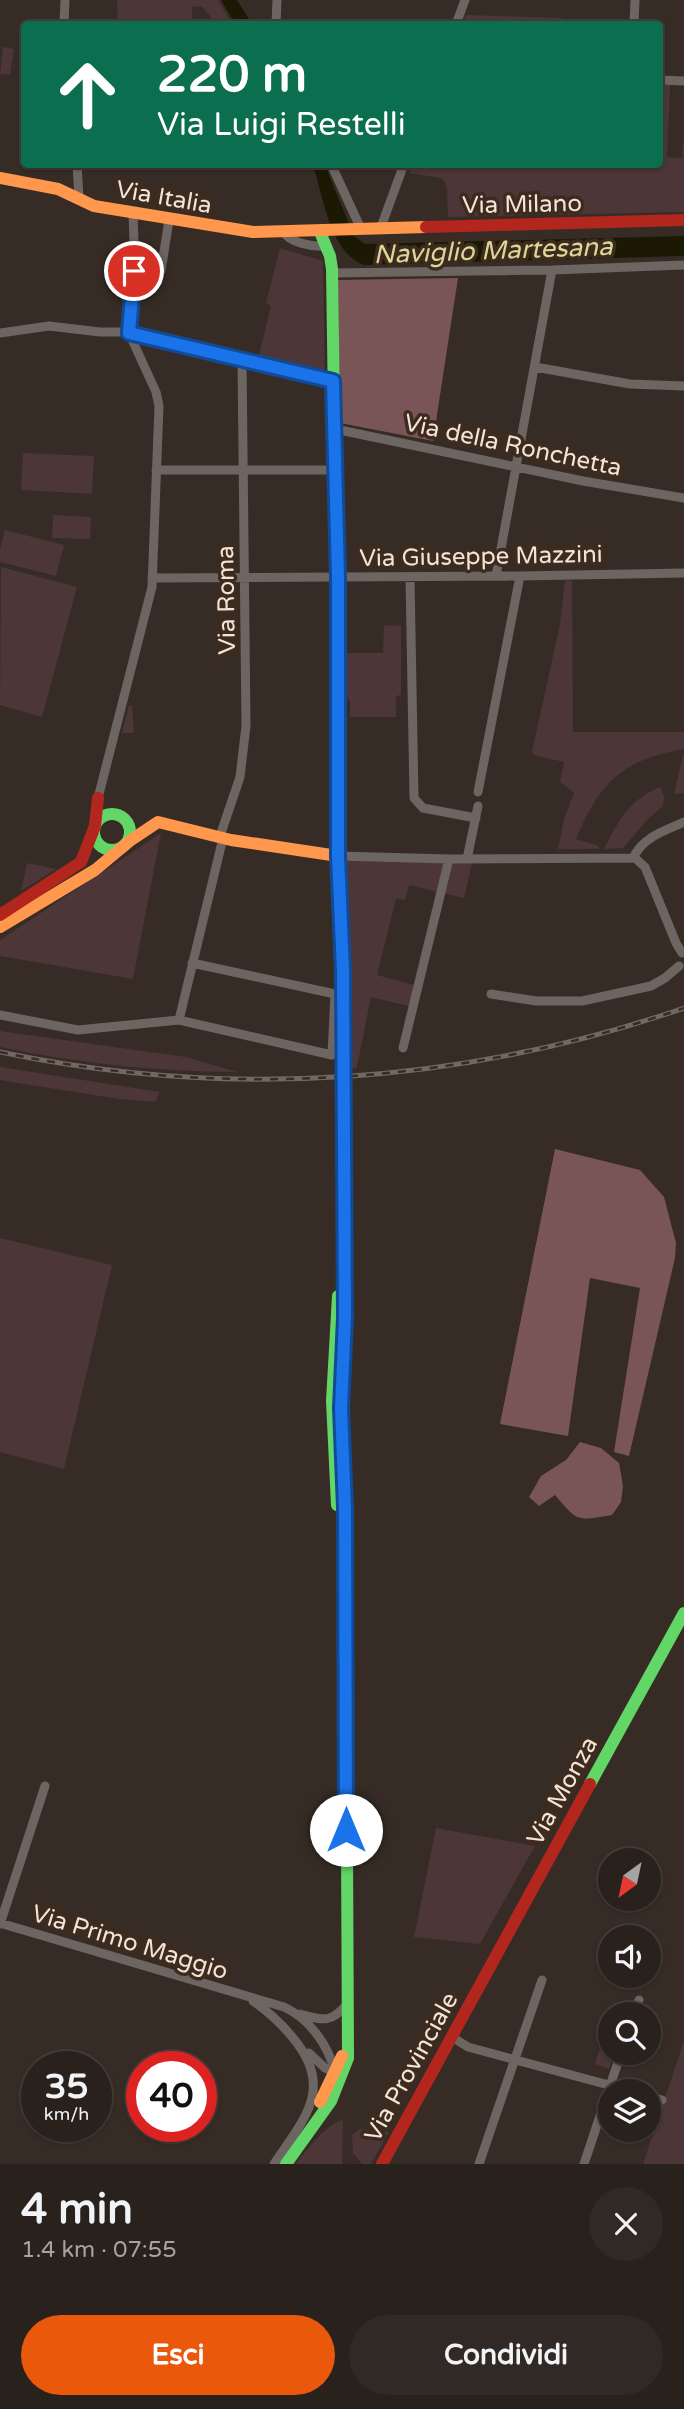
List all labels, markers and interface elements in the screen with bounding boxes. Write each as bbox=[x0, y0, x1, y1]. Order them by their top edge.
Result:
text: 220 m bbox=[157, 46, 307, 105]
icon: ahead bbox=[42, 49, 133, 140]
text: Via Luigi Restelli bbox=[157, 106, 406, 144]
street label: Via Italia bbox=[114, 175, 214, 220]
street label: Via Milano bbox=[462, 189, 582, 220]
water label: Naviglio Martesana bbox=[373, 231, 614, 270]
pin bbox=[104, 241, 164, 301]
icon: arrive bbox=[115, 252, 153, 290]
street label: Via della Ronchetta bbox=[401, 408, 624, 483]
street label: Via Giuseppe Mazzini bbox=[359, 540, 603, 573]
street label: Via Roma bbox=[211, 545, 242, 655]
street label: Via Monza bbox=[521, 1732, 604, 1851]
position arrow bbox=[309, 1793, 383, 1867]
north arrow bbox=[598, 1848, 662, 1911]
map controls bbox=[598, 1848, 661, 2142]
street label: Via Primo Maggio bbox=[28, 1899, 231, 1986]
button: sound bbox=[598, 1925, 661, 1988]
street label: Via Provinciale bbox=[358, 1987, 464, 2147]
button: search bbox=[598, 2002, 661, 2065]
speed limit sign: 40 bbox=[126, 2051, 217, 2142]
text: 35 bbox=[45, 2066, 88, 2108]
button: layers bbox=[598, 2079, 661, 2142]
text: km/h bbox=[44, 2103, 89, 2125]
text: 4 min bbox=[21, 2184, 133, 2235]
button: close bbox=[589, 2187, 663, 2261]
text: 1.4 km · 07:55 bbox=[21, 2236, 177, 2264]
button: Esci bbox=[21, 2315, 335, 2395]
button: Condividi bbox=[349, 2315, 663, 2395]

